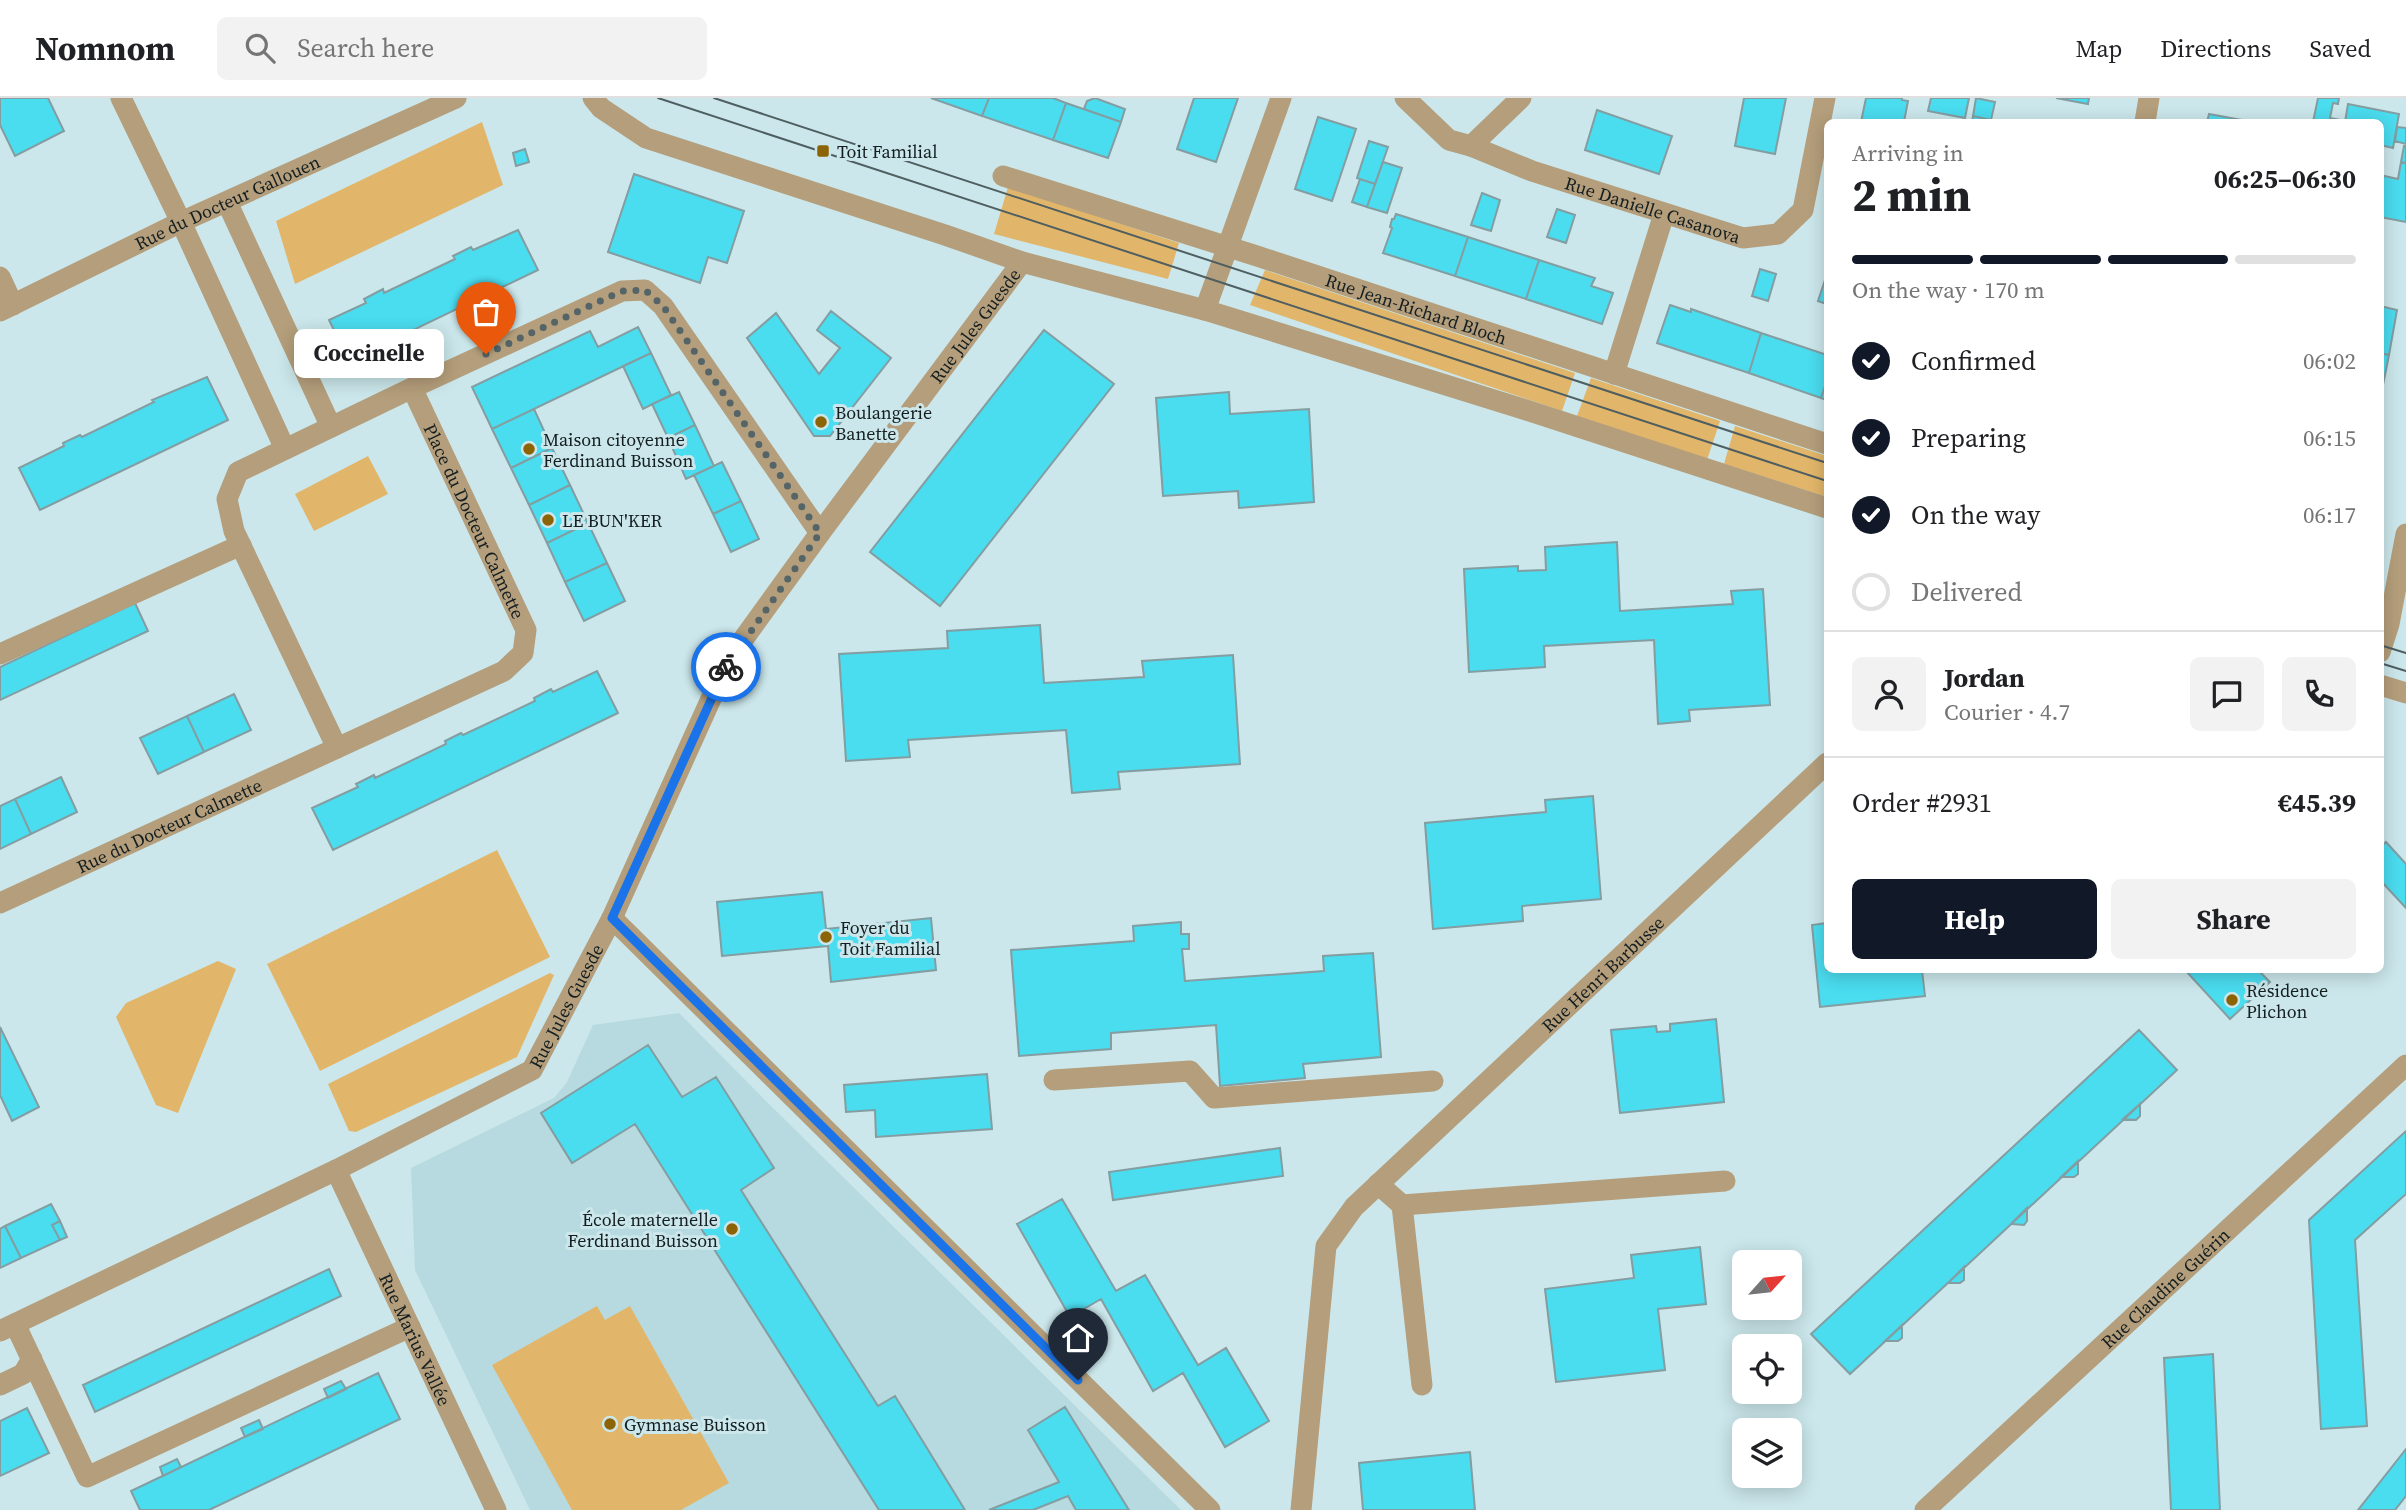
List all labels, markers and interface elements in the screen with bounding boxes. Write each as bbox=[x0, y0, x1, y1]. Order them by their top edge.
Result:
search box bbox=[217, 17, 707, 80]
text: Nomnom bbox=[35, 26, 175, 71]
icon: search bbox=[241, 29, 279, 67]
text: Search here bbox=[297, 30, 434, 66]
text: Map bbox=[2075, 32, 2122, 65]
text: Directions bbox=[2160, 32, 2271, 65]
text: Saved bbox=[2309, 32, 2371, 65]
text: Arriving in bbox=[1852, 137, 1964, 169]
place label: Toit Familial bbox=[837, 139, 938, 164]
marker: Toit Familial bbox=[815, 143, 831, 159]
street label: Rue du Docteur Gallouen bbox=[130, 149, 324, 255]
text: 06:25–06:30 bbox=[2214, 161, 2356, 197]
text: 2 min bbox=[1852, 163, 1971, 226]
street label: Rue Danielle Casanova bbox=[1562, 170, 1744, 249]
street label: Rue Jules Guesde bbox=[924, 263, 1026, 388]
street label: Rue Jean-Richard Bloch bbox=[1322, 267, 1510, 350]
text: On the way · 170 m bbox=[1852, 274, 2045, 306]
pin bbox=[456, 282, 516, 354]
icon: bag bbox=[467, 293, 505, 331]
callout: Coccinelle bbox=[294, 330, 444, 378]
text: Coccinelle bbox=[314, 337, 424, 369]
icon: check bbox=[1852, 342, 1890, 380]
text: Confirmed bbox=[1911, 343, 2036, 379]
text: 06:02 bbox=[2303, 345, 2356, 377]
place label: Boulangerie Banette bbox=[835, 400, 932, 446]
marker: Boulangerie Banette bbox=[813, 414, 829, 430]
street label: Place du Docteur Calmette bbox=[418, 419, 531, 623]
icon: check bbox=[1852, 419, 1890, 457]
text: Preparing bbox=[1911, 420, 2026, 456]
text: 06:15 bbox=[2303, 422, 2356, 454]
place label: Maison citoyenne Ferdinand Buisson bbox=[543, 427, 693, 473]
marker: Maison citoyenne Ferdinand Buisson bbox=[521, 441, 537, 457]
icon: check bbox=[1852, 496, 1890, 534]
text: On the way bbox=[1911, 497, 2040, 533]
text: 06:17 bbox=[2303, 499, 2356, 531]
place label: LE BUN'KER bbox=[562, 508, 663, 533]
marker: LE BUN'KER bbox=[540, 512, 556, 528]
text: Delivered bbox=[1911, 574, 2022, 610]
courier bbox=[691, 632, 761, 702]
icon: bike bbox=[707, 648, 745, 686]
button: person bbox=[1852, 657, 1926, 731]
button: chat bbox=[2190, 657, 2264, 731]
button: phone bbox=[2282, 657, 2356, 731]
text: Jordan bbox=[1944, 660, 2025, 696]
text: Courier · 4.7 bbox=[1944, 696, 2070, 728]
street label: Rue du Docteur Calmette bbox=[72, 772, 266, 879]
text: Order #2931 bbox=[1852, 785, 1992, 821]
text: €45.39 bbox=[2278, 785, 2356, 821]
button: Help bbox=[1852, 879, 2097, 959]
button: Share bbox=[2111, 879, 2356, 959]
street label: Rue Henri Barbusse bbox=[1536, 910, 1669, 1038]
place label: Foyer du Toit Familial bbox=[840, 915, 941, 961]
marker: Foyer du Toit Familial bbox=[818, 929, 834, 945]
street label: Rue Jules Guesde bbox=[523, 939, 609, 1073]
place label: Résidence Plichon bbox=[2246, 978, 2328, 1024]
marker: Résidence Plichon bbox=[2224, 992, 2240, 1008]
place label: École maternelle Ferdinand Buisson bbox=[568, 1207, 718, 1253]
marker: École maternelle Ferdinand Buisson bbox=[724, 1221, 740, 1237]
street label: Rue Claudine Guérin bbox=[2095, 1222, 2235, 1354]
north arrow bbox=[1732, 1250, 1802, 1320]
map controls bbox=[1732, 1250, 1802, 1488]
street label: Rue Marius Vallée bbox=[374, 1269, 458, 1410]
pin bbox=[1048, 1308, 1108, 1380]
icon: home bbox=[1059, 1319, 1097, 1357]
button: locate bbox=[1732, 1334, 1802, 1404]
place label: Gymnase Buisson bbox=[624, 1412, 766, 1437]
marker: Gymnase Buisson bbox=[602, 1416, 618, 1432]
button: layers bbox=[1732, 1418, 1802, 1488]

